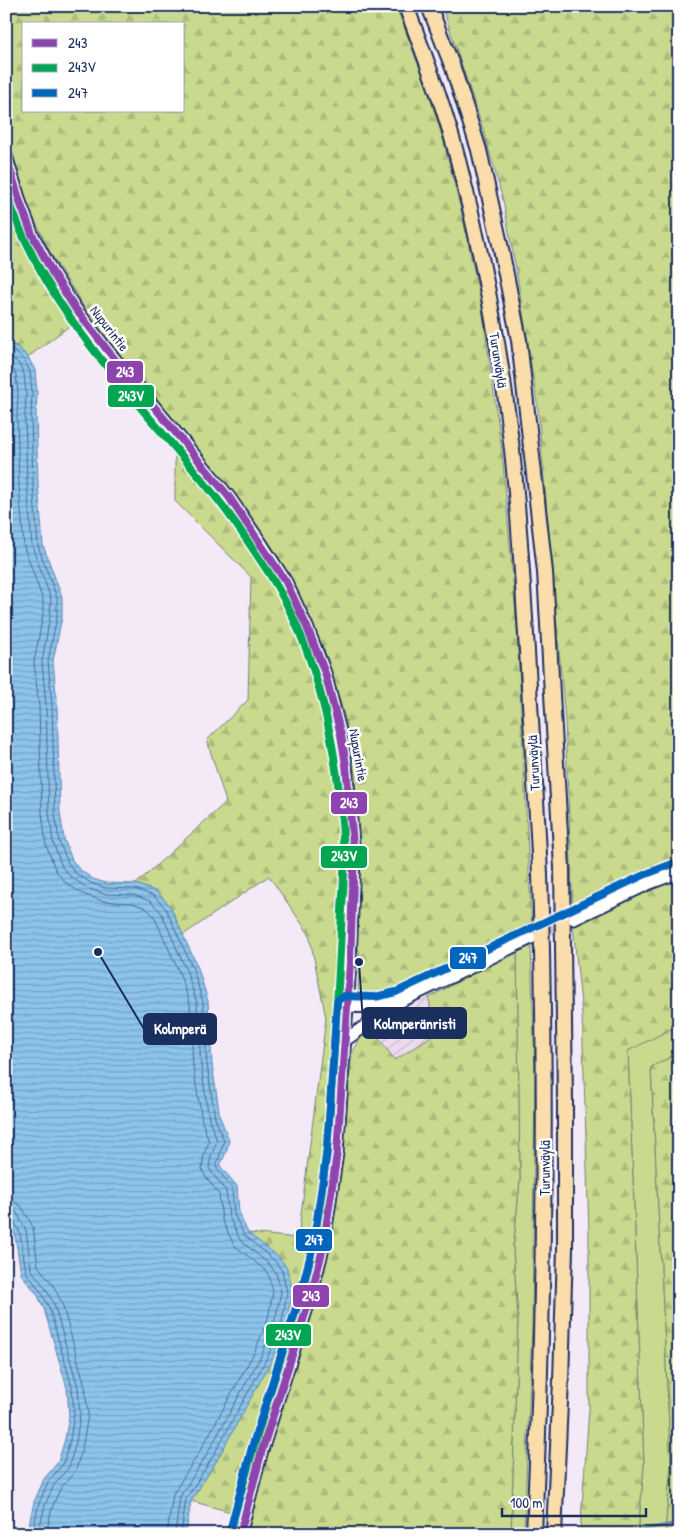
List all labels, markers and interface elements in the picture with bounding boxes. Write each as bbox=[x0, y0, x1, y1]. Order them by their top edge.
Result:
legend bbox=[22, 22, 185, 112]
text: 243 bbox=[68, 32, 88, 53]
text: 243V bbox=[68, 56, 96, 77]
text: 247 bbox=[68, 82, 88, 103]
street label: Nupurintie bbox=[85, 301, 134, 356]
street label: Turunväylä bbox=[484, 331, 513, 390]
line badge: 243 bbox=[106, 360, 144, 384]
text: 243 bbox=[116, 362, 135, 381]
line badge: 243V bbox=[107, 384, 155, 408]
text: 243V bbox=[118, 386, 145, 405]
street label: Nupurintie bbox=[344, 727, 373, 783]
street label: Turunväylä bbox=[522, 734, 545, 791]
line badge: 243 bbox=[330, 791, 368, 815]
text: 243 bbox=[340, 793, 359, 812]
line badge: 243V bbox=[320, 845, 368, 869]
text: 243V bbox=[331, 846, 358, 865]
line badge: 247 bbox=[449, 946, 487, 970]
text: 247 bbox=[459, 948, 477, 967]
callout: Kolmperänristi bbox=[363, 1008, 466, 1038]
text: Kolmperänristi bbox=[374, 1013, 456, 1035]
callout: Kolmperä bbox=[144, 1014, 216, 1044]
text: Kolmperä bbox=[154, 1018, 206, 1040]
street label: Turunväylä bbox=[535, 1140, 555, 1196]
line badge: 247 bbox=[295, 1228, 333, 1252]
text: 247 bbox=[305, 1230, 323, 1249]
line badge: 243 bbox=[292, 1284, 330, 1308]
text: 243 bbox=[302, 1286, 321, 1305]
line badge: 243V bbox=[265, 1323, 312, 1347]
text: 243V bbox=[275, 1325, 302, 1344]
scale bar bbox=[502, 1485, 646, 1517]
text: 100 m bbox=[510, 1492, 543, 1513]

